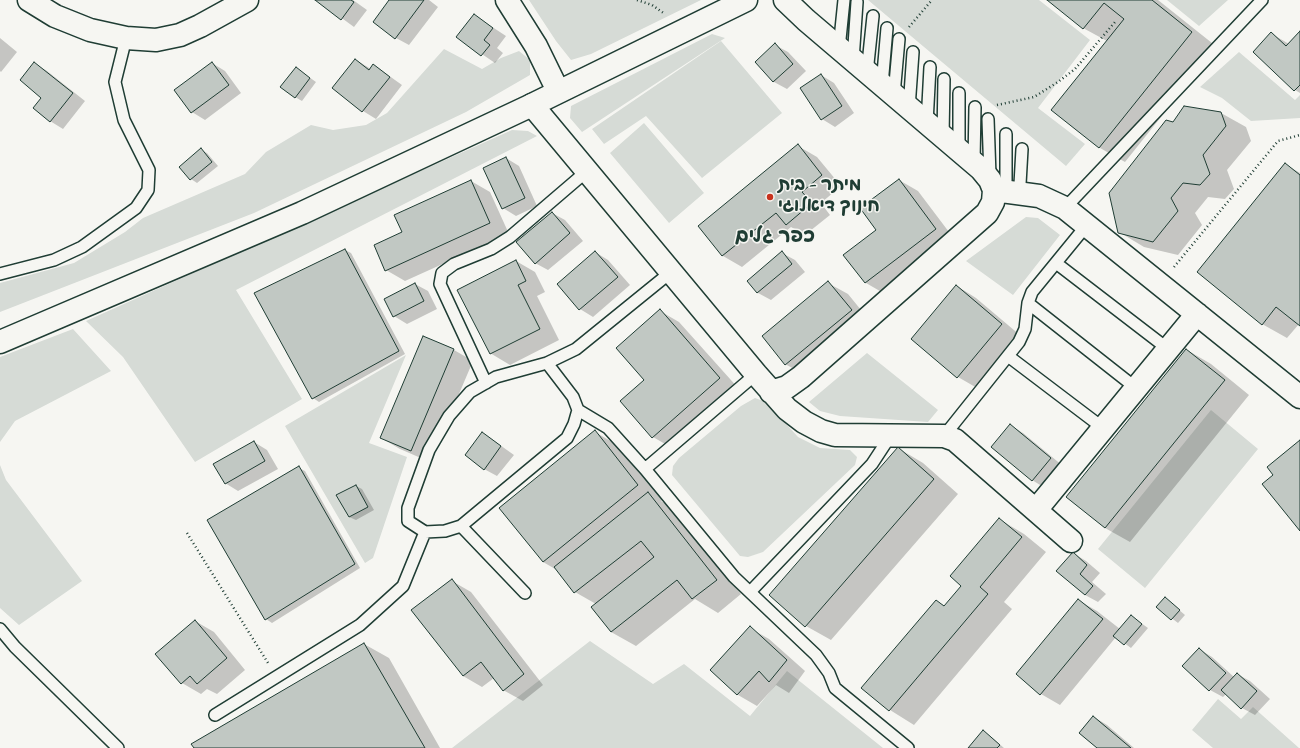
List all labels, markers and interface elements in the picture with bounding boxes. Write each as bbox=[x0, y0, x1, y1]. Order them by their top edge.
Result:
place label: מיתר - בית חינוך דיאלוגי bbox=[778, 176, 880, 218]
marker: מיתר - בית חינוך דיאלוגי bbox=[765, 192, 775, 202]
district label: כפר גלים bbox=[735, 227, 815, 251]

